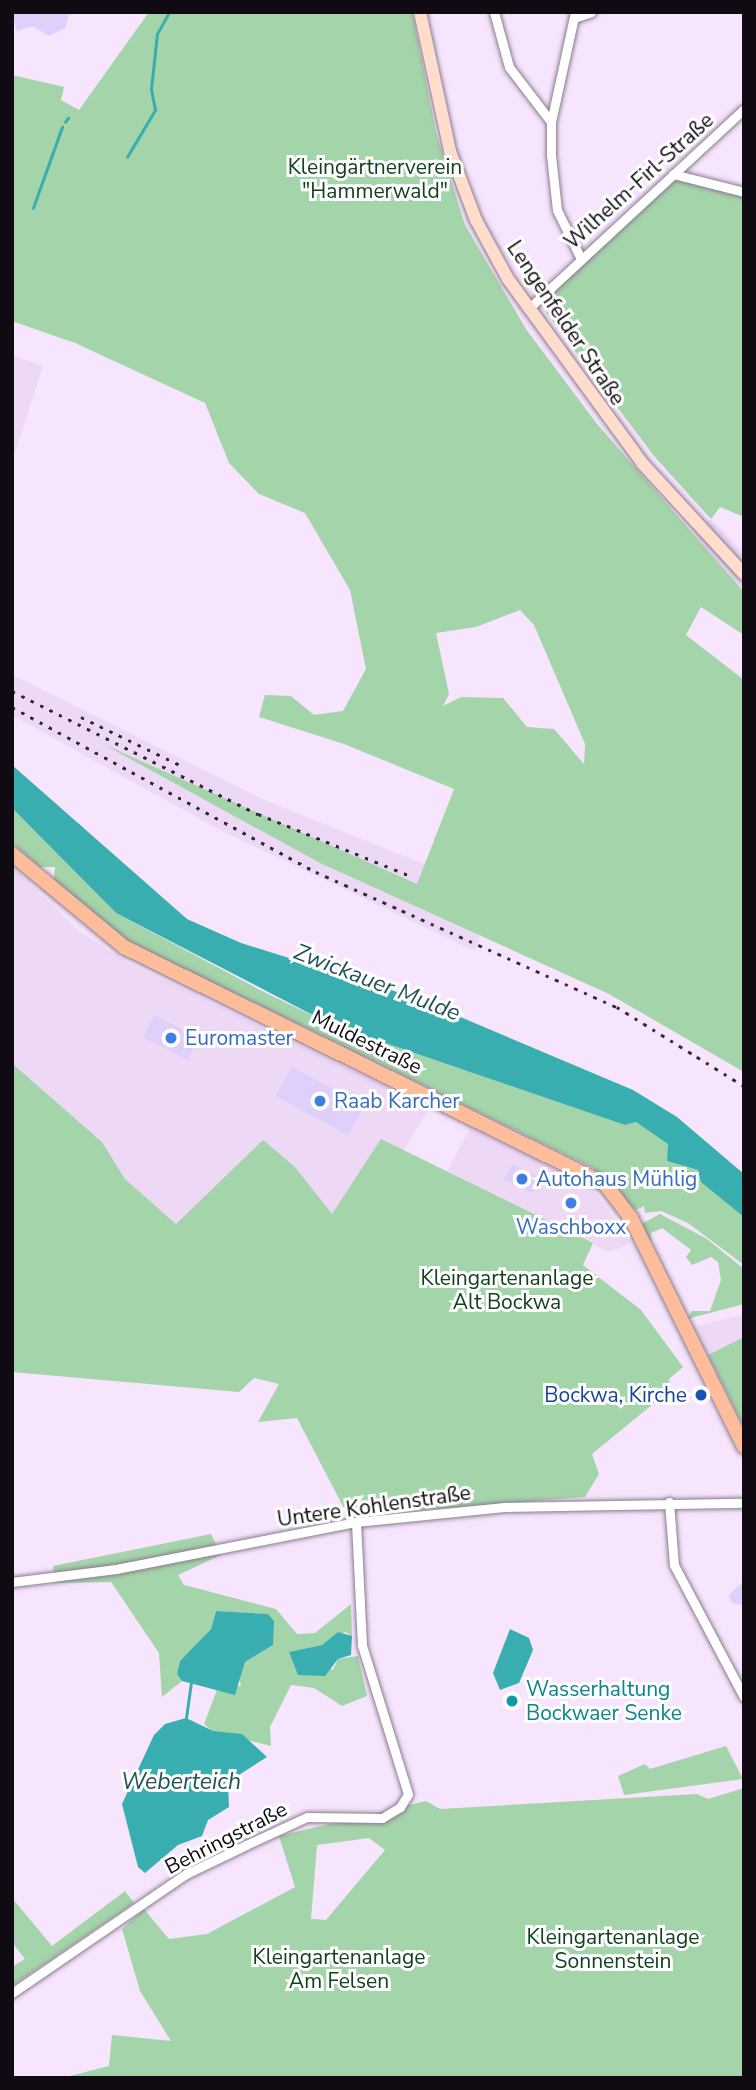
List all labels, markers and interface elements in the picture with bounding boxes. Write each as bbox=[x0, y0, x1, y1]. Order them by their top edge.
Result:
street label: Wilhelm-Firl-Straße bbox=[559, 108, 719, 254]
park label: Kleingärtnerverein "Hammerwald" bbox=[288, 154, 462, 204]
street label: Lengenfelder Straße bbox=[502, 236, 630, 410]
water label: Zwickauer Mulde bbox=[290, 939, 464, 1027]
street label: Muldestraße bbox=[308, 1005, 426, 1079]
place label: Euromaster bbox=[185, 1025, 293, 1051]
marker: Euromaster bbox=[163, 1030, 179, 1046]
place label: Raab Karcher bbox=[334, 1088, 460, 1114]
marker: Raab Karcher bbox=[312, 1093, 328, 1109]
place label: Autohaus Mühlig bbox=[536, 1166, 697, 1192]
marker: Autohaus Mühlig bbox=[514, 1171, 530, 1187]
marker: Waschboxx bbox=[563, 1195, 579, 1211]
place label: Waschboxx bbox=[516, 1214, 626, 1240]
park label: Kleingartenanlage Alt Bockwa bbox=[421, 1265, 593, 1315]
place label: Bockwa, Kirche bbox=[544, 1382, 687, 1408]
marker: Bockwa, Kirche bbox=[693, 1387, 709, 1403]
street label: Untere Kohlenstraße bbox=[276, 1480, 472, 1532]
place label: Wasserhaltung Bockwaer Senke bbox=[526, 1676, 682, 1726]
marker: Wasserhaltung Bockwaer Senke bbox=[504, 1693, 520, 1709]
water label: Weberteich bbox=[121, 1768, 241, 1796]
street label: Behringstraße bbox=[161, 1796, 291, 1880]
park label: Kleingartenanlage Sonnenstein bbox=[527, 1924, 699, 1974]
park label: Kleingartenanlage Am Felsen bbox=[253, 1944, 425, 1994]

